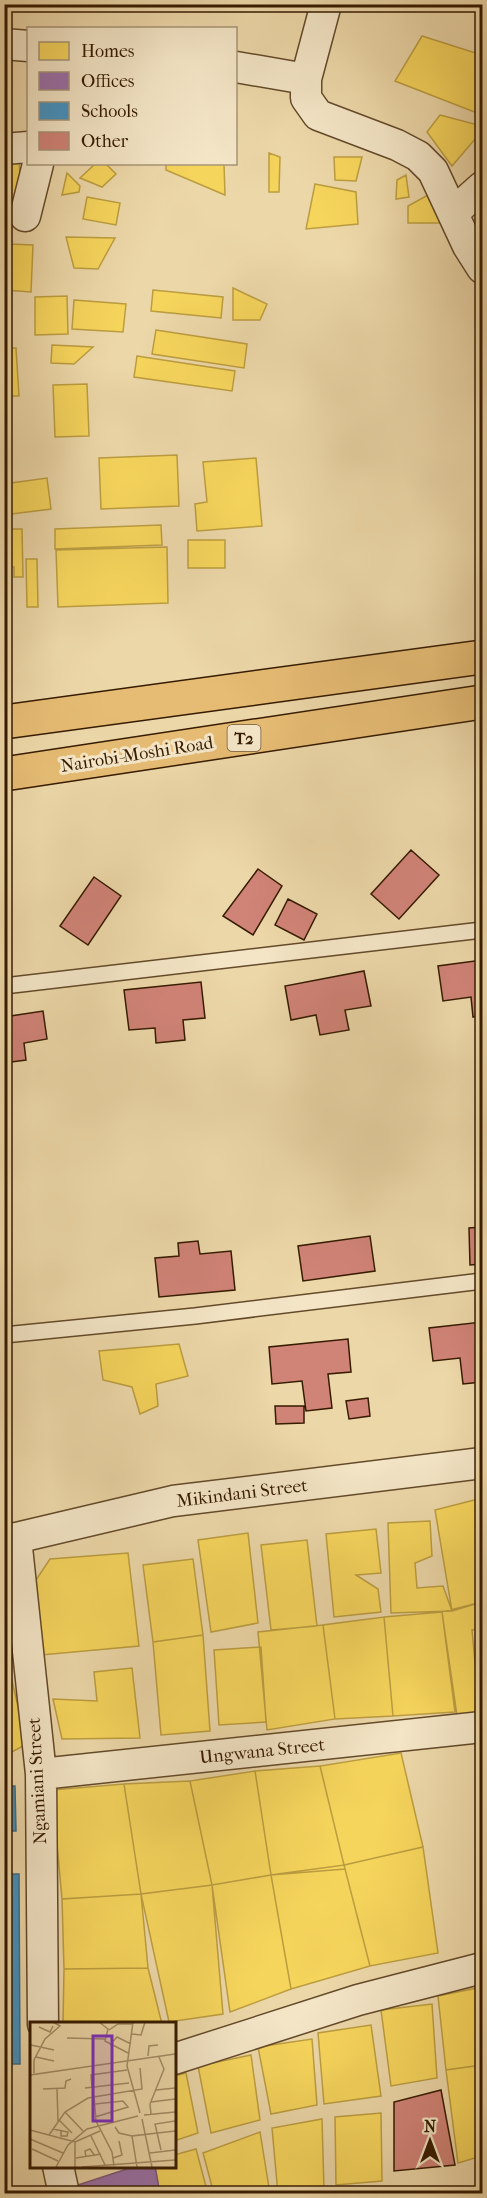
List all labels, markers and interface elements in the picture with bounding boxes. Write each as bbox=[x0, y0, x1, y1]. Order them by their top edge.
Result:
legend bbox=[27, 27, 237, 165]
text: Homes bbox=[81, 41, 135, 62]
text: Offices bbox=[81, 71, 135, 92]
text: Schools bbox=[81, 101, 138, 122]
text: Other bbox=[81, 131, 129, 152]
road number: T2 bbox=[228, 725, 260, 751]
street label: Nairobi-Moshi Road bbox=[59, 732, 215, 777]
street label: Mikindani Street bbox=[175, 1475, 309, 1512]
street label: Ngamiani Street bbox=[24, 1716, 51, 1845]
street label: Ungwana Street bbox=[198, 1734, 326, 1769]
inset map bbox=[30, 2022, 176, 2168]
north arrow bbox=[400, 2111, 460, 2171]
text: N bbox=[424, 2117, 437, 2136]

